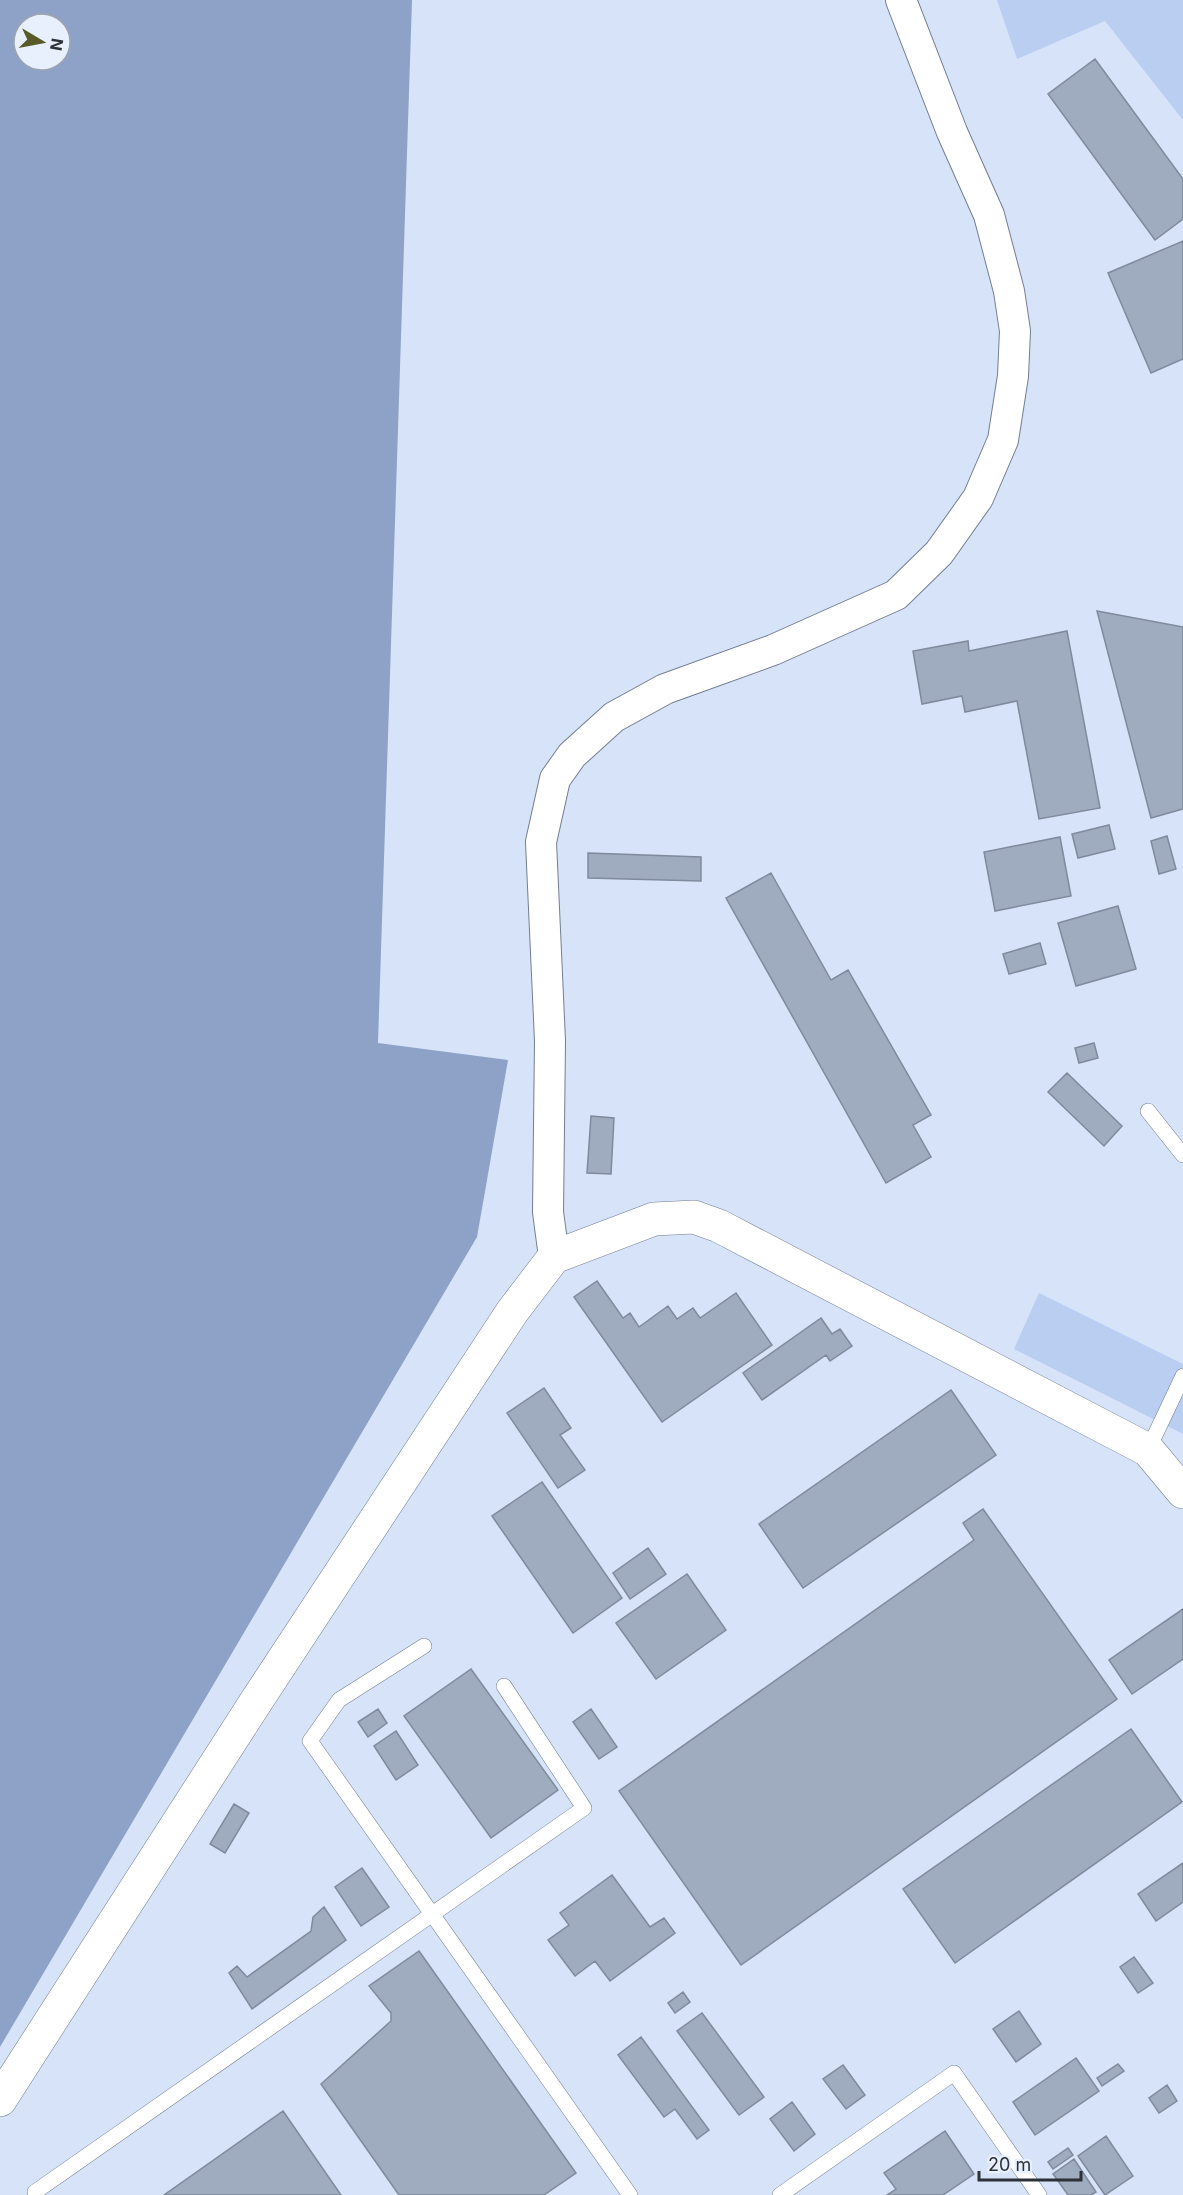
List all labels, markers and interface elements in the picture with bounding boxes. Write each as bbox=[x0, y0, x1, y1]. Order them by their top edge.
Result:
north arrow bbox=[12, 12, 72, 72]
text: N bbox=[46, 37, 68, 52]
scale bar bbox=[979, 2144, 1081, 2182]
text: 20 m bbox=[988, 2154, 1031, 2175]

